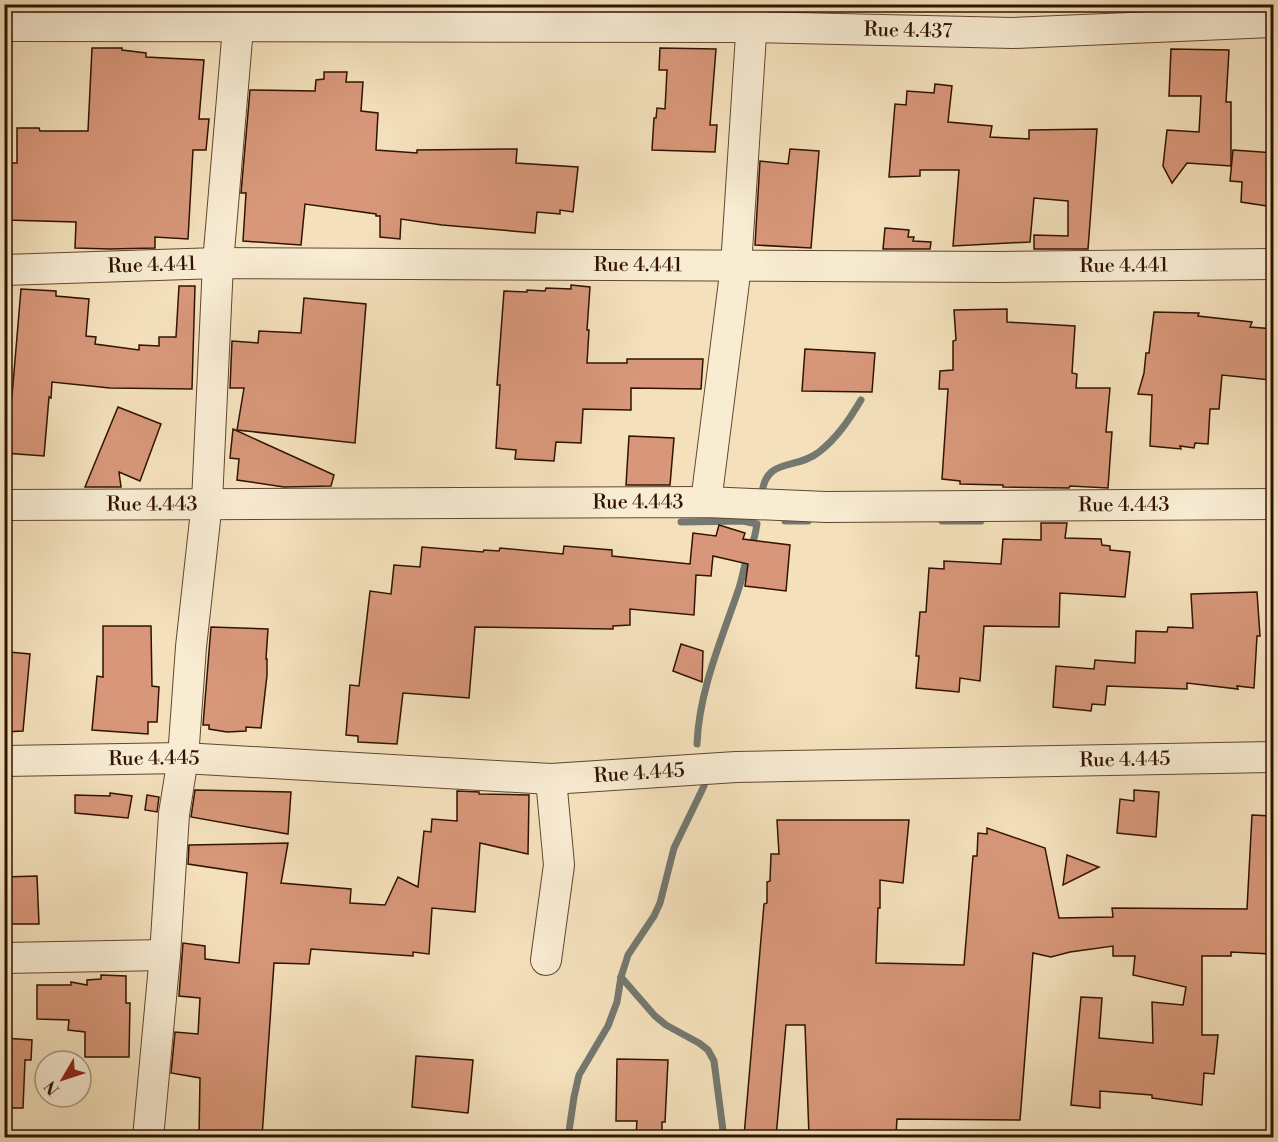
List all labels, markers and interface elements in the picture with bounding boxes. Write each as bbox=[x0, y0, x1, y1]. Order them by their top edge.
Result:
street label: Rue 4.437 bbox=[863, 17, 953, 44]
street label: Rue 4.441 bbox=[107, 251, 197, 279]
street label: Rue 4.441 bbox=[593, 252, 683, 278]
street label: Rue 4.441 bbox=[1079, 253, 1169, 279]
street label: Rue 4.443 bbox=[592, 490, 684, 515]
street label: Rue 4.443 bbox=[106, 492, 198, 517]
street label: Rue 4.443 bbox=[1078, 492, 1170, 518]
street label: Rue 4.445 bbox=[108, 745, 200, 772]
street label: Rue 4.445 bbox=[1079, 746, 1171, 773]
street label: Rue 4.445 bbox=[593, 758, 685, 789]
north arrow bbox=[33, 1049, 93, 1109]
text: N bbox=[40, 1076, 64, 1099]

